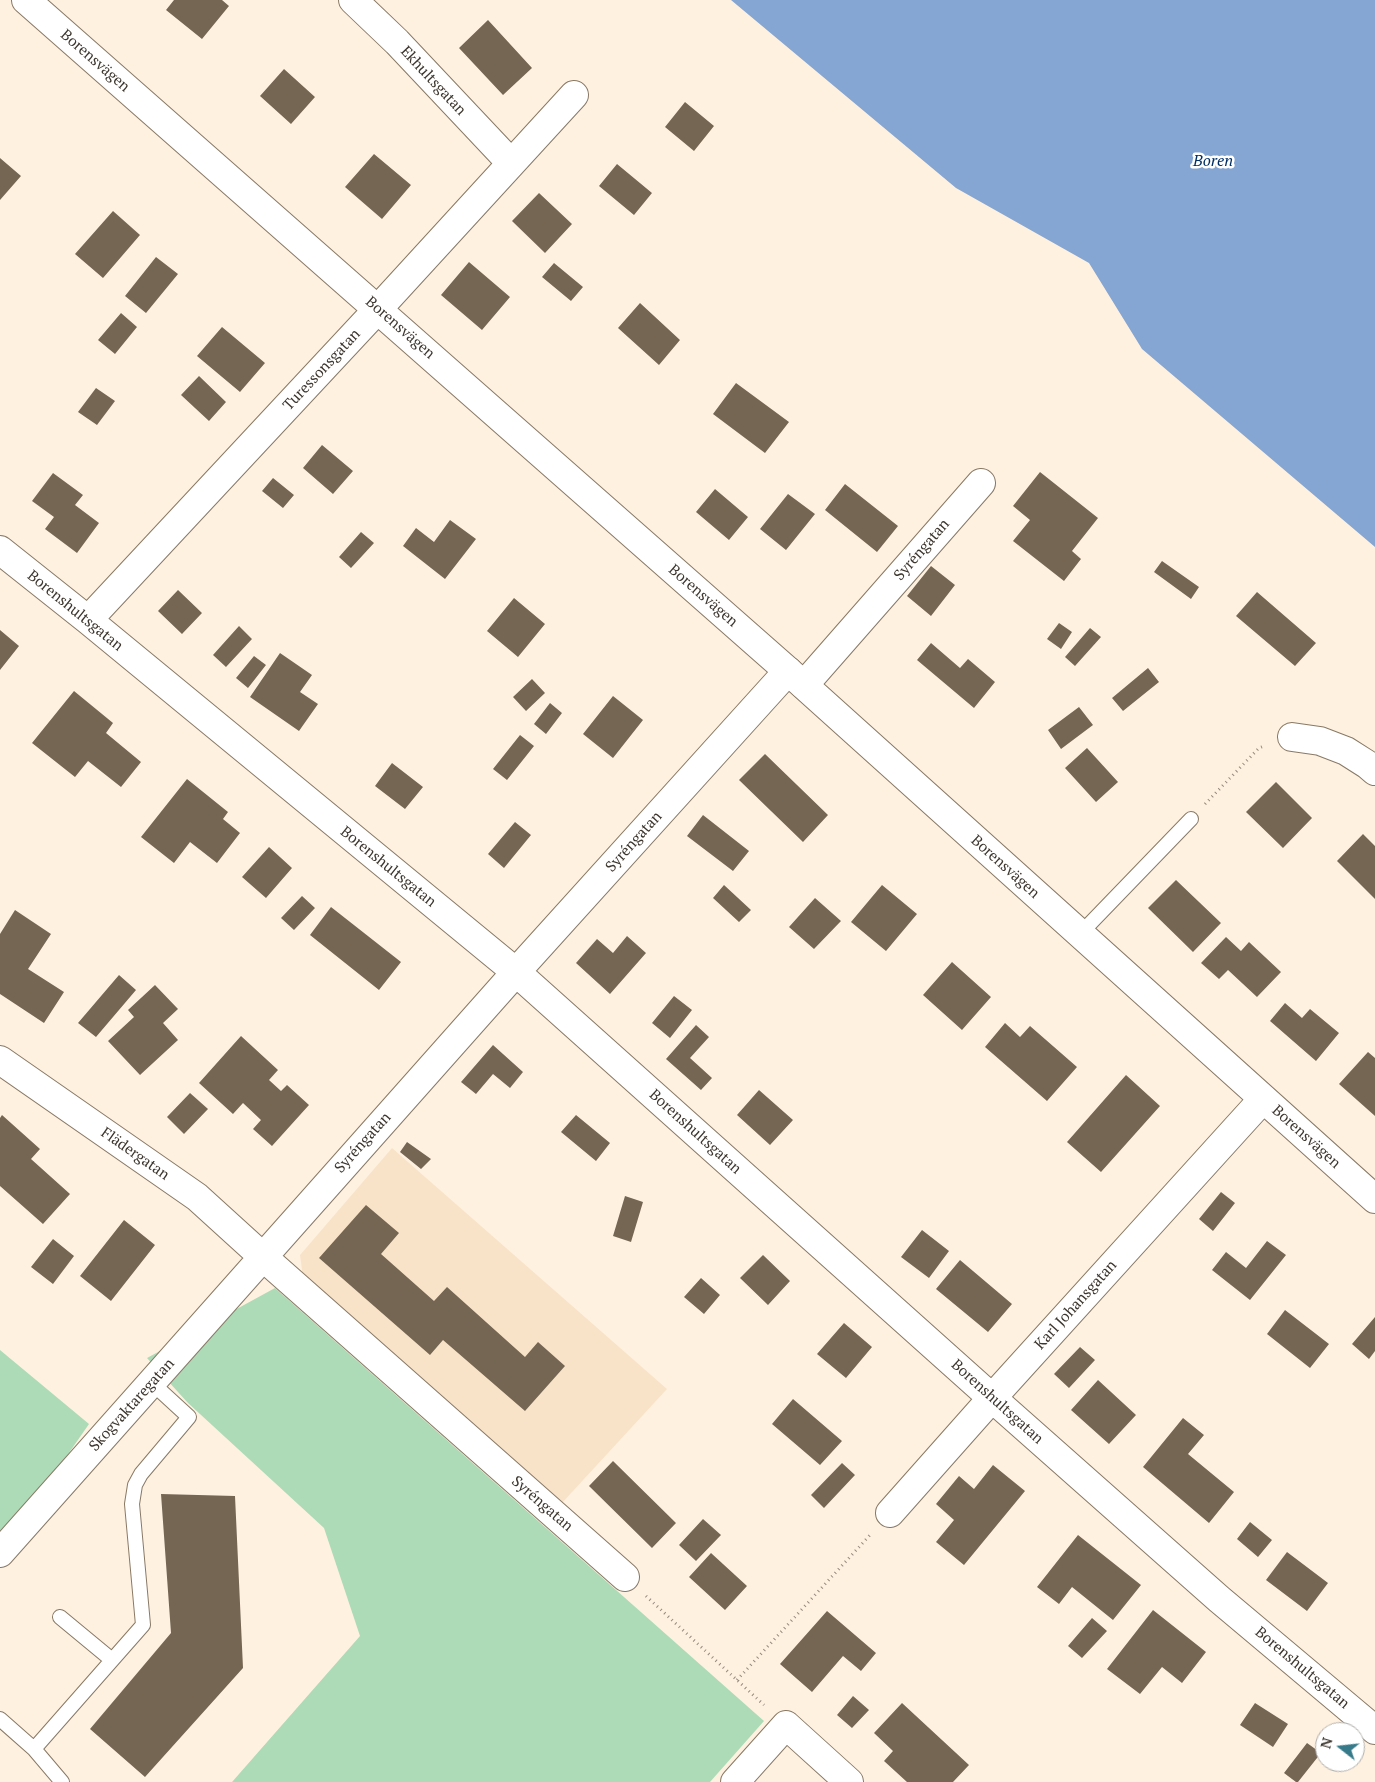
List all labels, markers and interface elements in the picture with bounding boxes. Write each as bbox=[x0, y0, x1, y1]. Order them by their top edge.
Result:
street label: Borensvägen bbox=[57, 26, 133, 96]
street label: Ekhultsgatan bbox=[396, 43, 470, 119]
water label: Boren bbox=[1193, 151, 1233, 171]
street label: Borensvägen bbox=[362, 293, 438, 363]
street label: Turessonsgatan bbox=[280, 325, 364, 415]
street label: Syréngatan bbox=[890, 516, 954, 584]
street label: Borensvägen bbox=[665, 561, 741, 631]
street label: Borenshultsgatan bbox=[24, 567, 126, 655]
street label: Syréngatan bbox=[602, 808, 666, 876]
street label: Borenshultsgatan bbox=[337, 823, 439, 911]
street label: Borensvägen bbox=[967, 832, 1043, 902]
street label: Borenshultsgatan bbox=[645, 1086, 745, 1178]
street label: Borensvägen bbox=[1268, 1102, 1344, 1172]
street label: Syréngatan bbox=[331, 1109, 395, 1177]
street label: Flädergatan bbox=[97, 1124, 173, 1184]
street label: Karl Johansgatan bbox=[1031, 1257, 1121, 1353]
street label: Skogvaktaregatan bbox=[86, 1355, 178, 1455]
street label: Borenshultsgatan bbox=[947, 1356, 1047, 1448]
street label: Syréngatan bbox=[508, 1472, 576, 1536]
street label: Borenshultsgatan bbox=[1251, 1623, 1353, 1713]
north arrow bbox=[1315, 1722, 1365, 1772]
text: N bbox=[1315, 1735, 1337, 1751]

